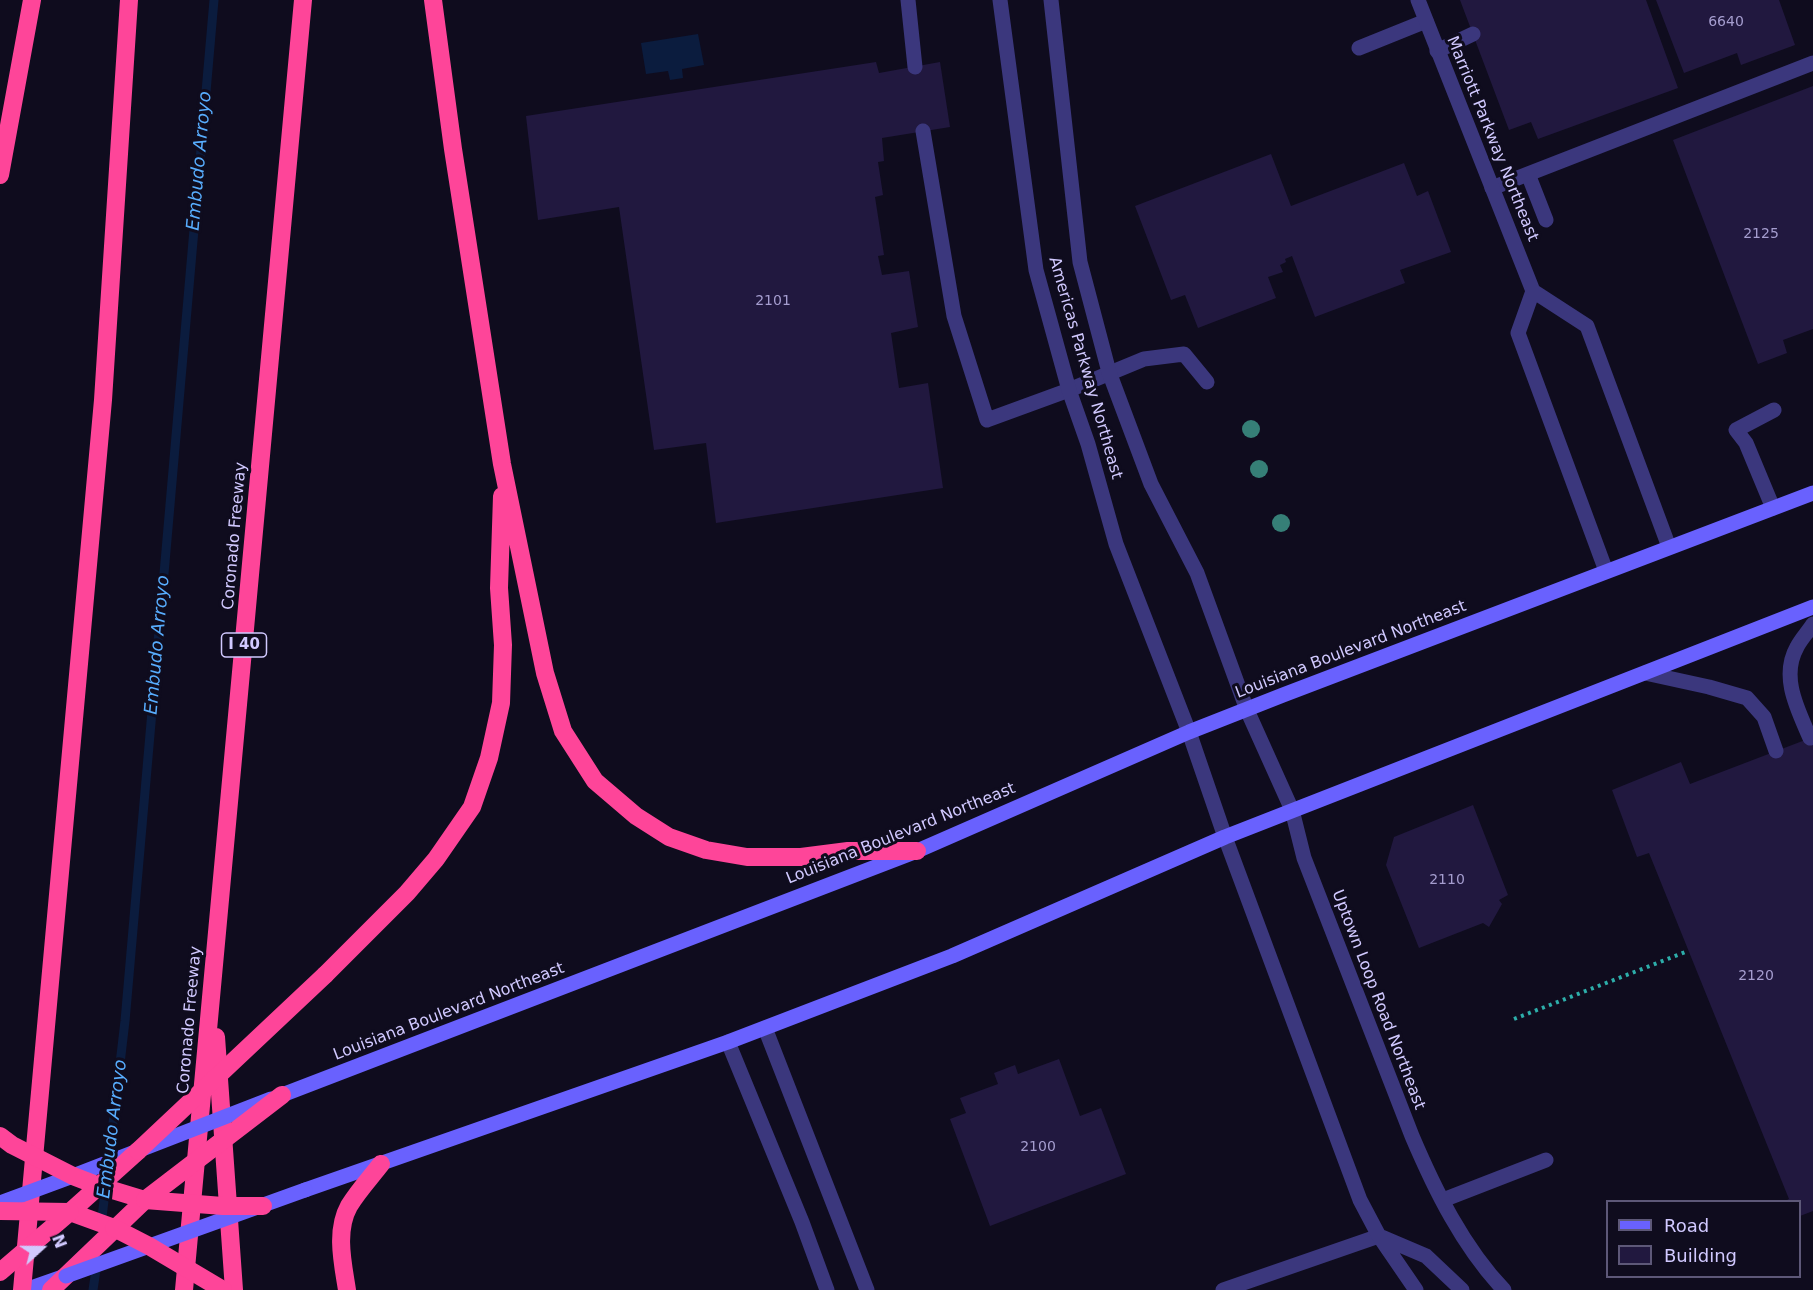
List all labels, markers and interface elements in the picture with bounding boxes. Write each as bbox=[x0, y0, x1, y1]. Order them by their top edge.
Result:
house number: 6640 bbox=[1708, 14, 1744, 30]
street label: Marriott Parkway Northeast bbox=[1442, 34, 1542, 244]
water label: Embudo Arroyo bbox=[183, 90, 217, 232]
house number: 2125 bbox=[1743, 226, 1779, 242]
street label: Americas Parkway Northeast bbox=[1044, 255, 1126, 481]
house number: 2101 bbox=[755, 293, 791, 309]
street label: Coronado Freeway bbox=[219, 461, 251, 611]
water label: Embudo Arroyo bbox=[141, 574, 175, 716]
street label: Louisiana Boulevard Northeast bbox=[1233, 597, 1469, 703]
road number: I 40 bbox=[222, 633, 266, 657]
street label: Louisiana Boulevard Northeast bbox=[784, 779, 1018, 889]
house number: 2110 bbox=[1429, 872, 1465, 888]
street label: Uptown Loop Road Northeast bbox=[1327, 887, 1429, 1113]
street label: Coronado Freeway bbox=[174, 945, 206, 1095]
street label: Louisiana Boulevard Northeast bbox=[331, 959, 567, 1065]
house number: 2120 bbox=[1738, 968, 1774, 984]
water label: Embudo Arroyo bbox=[94, 1058, 132, 1200]
house number: 2100 bbox=[1020, 1139, 1056, 1155]
legend bbox=[1606, 1200, 1801, 1278]
text: Road bbox=[1664, 1215, 1709, 1236]
north arrow bbox=[12, 1218, 72, 1278]
text: N bbox=[48, 1232, 71, 1251]
text: Building bbox=[1664, 1245, 1737, 1266]

